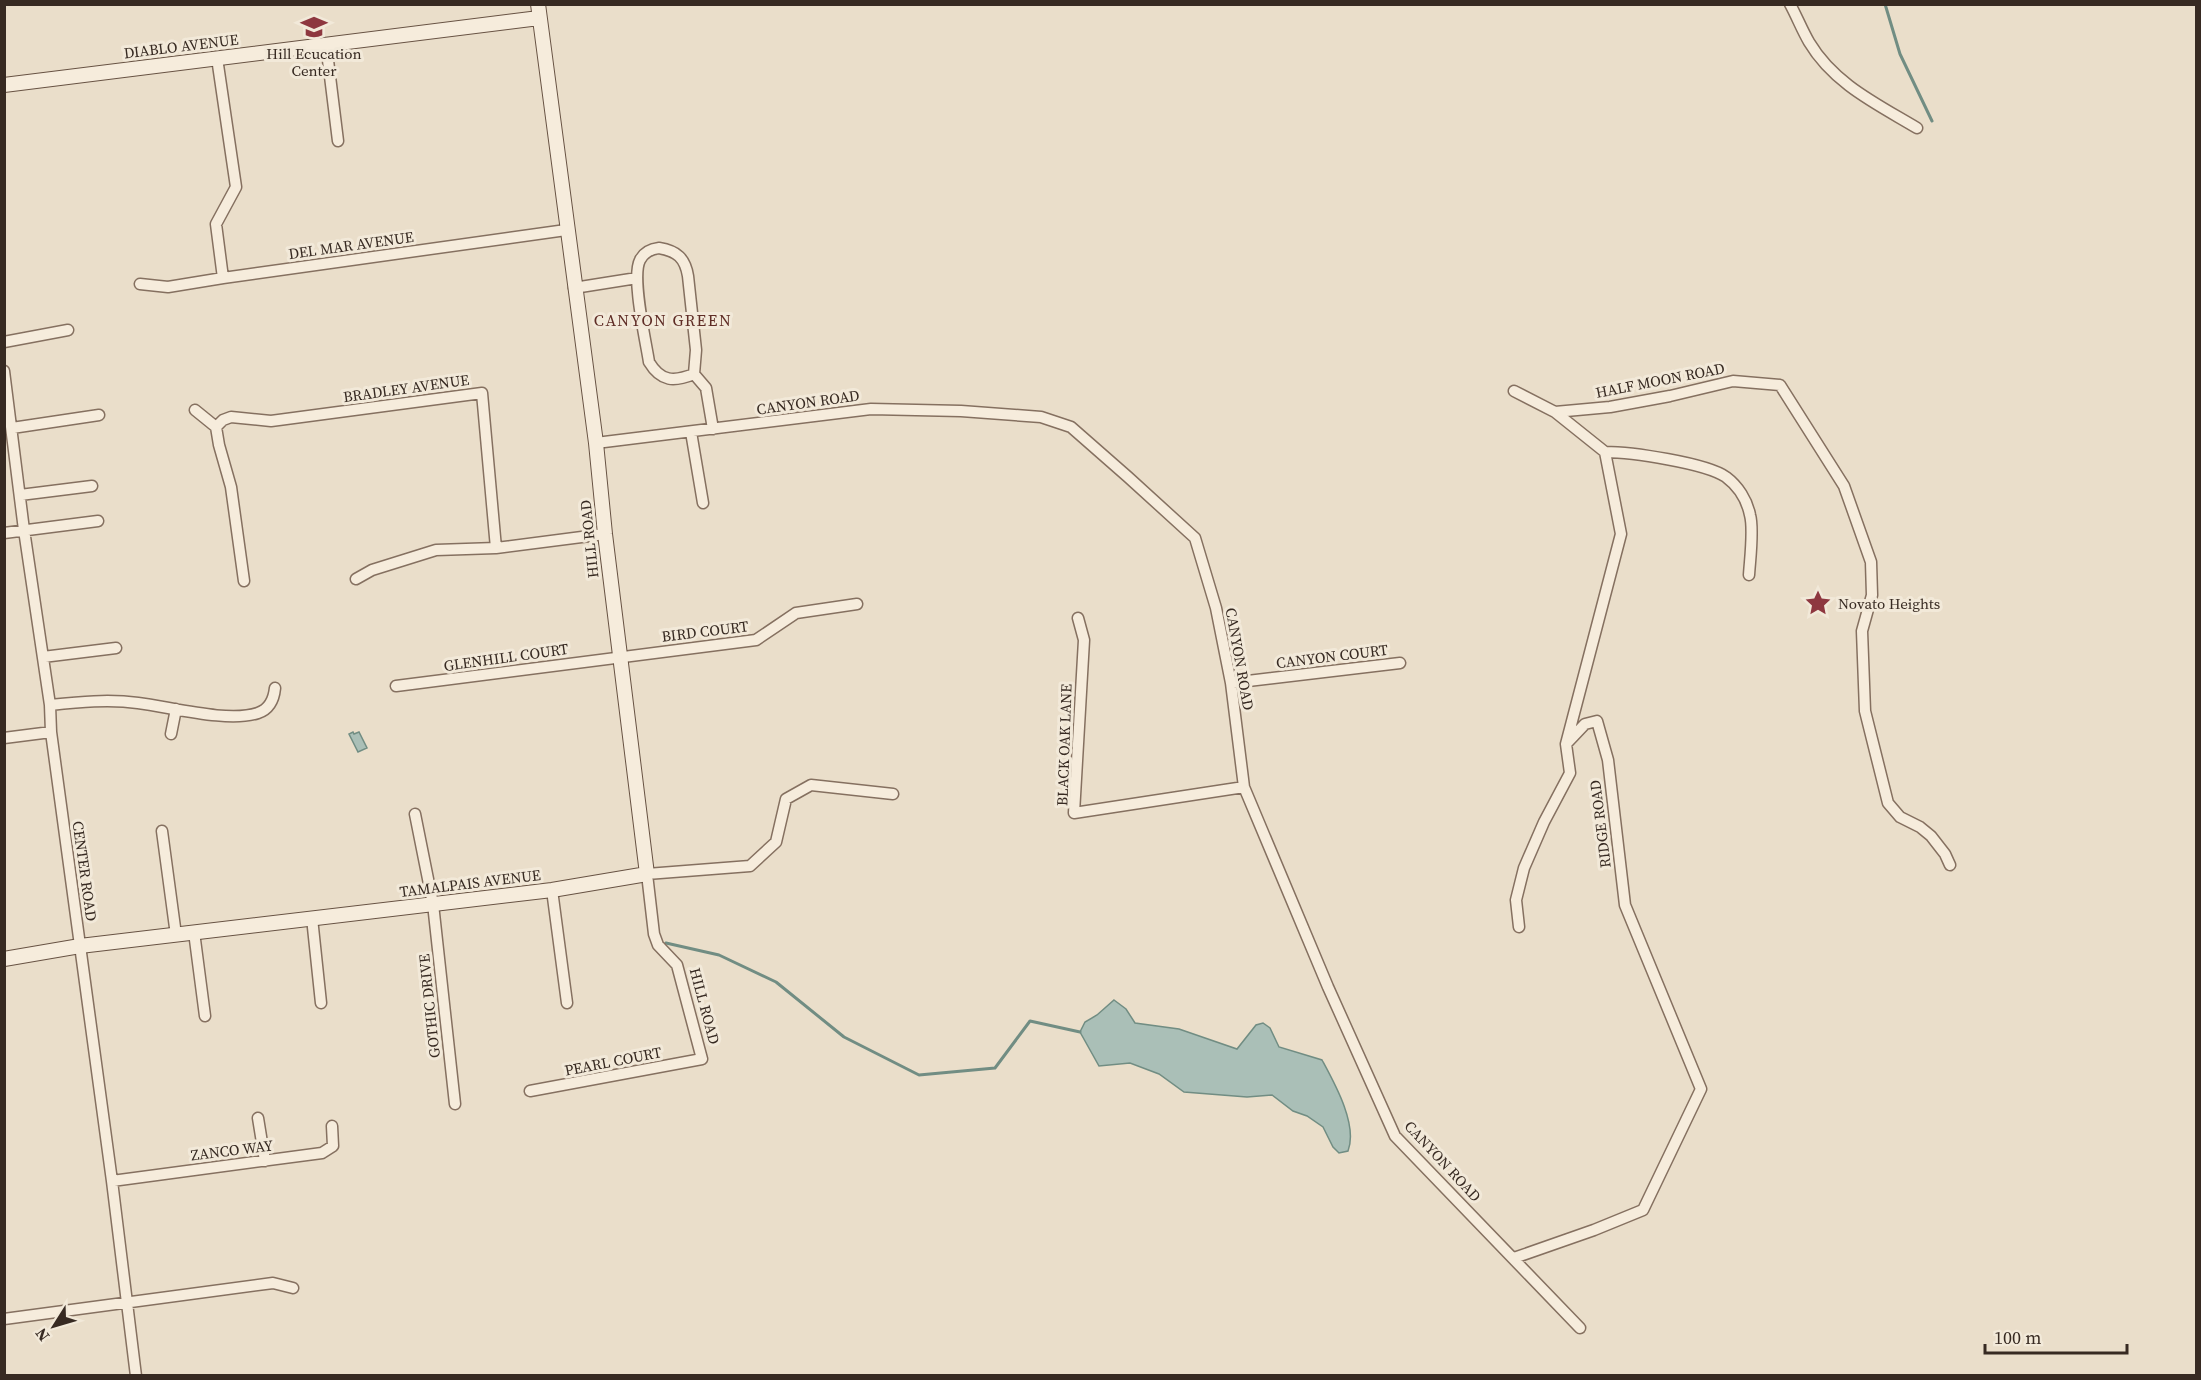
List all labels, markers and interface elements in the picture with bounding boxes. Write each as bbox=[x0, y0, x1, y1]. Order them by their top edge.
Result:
school or university icon: Hill Ecucation Center bbox=[299, 12, 329, 42]
street label: DIABLO AVENUE bbox=[123, 29, 239, 63]
place label: Hill Ecucation Center bbox=[266, 43, 362, 81]
street label: DEL MAR AVENUE bbox=[287, 226, 415, 264]
district label: CANYON GREEN bbox=[594, 309, 732, 331]
street label: HALF MOON ROAD bbox=[1594, 357, 1726, 403]
street label: BRADLEY AVENUE bbox=[342, 369, 470, 407]
street label: CANYON ROAD bbox=[755, 384, 861, 420]
street label: HILL ROAD bbox=[574, 499, 604, 579]
place icon: Novato Heights bbox=[1803, 588, 1833, 618]
place label: Novato Heights bbox=[1838, 593, 1940, 614]
street label: CANYON ROAD bbox=[1221, 606, 1259, 712]
street label: BIRD COURT bbox=[660, 615, 750, 647]
street label: GLENHILL COURT bbox=[442, 638, 570, 676]
street label: CANYON COURT bbox=[1275, 639, 1389, 673]
street label: BLACK OAK LANE bbox=[1051, 683, 1077, 807]
street label: RIDGE ROAD bbox=[1584, 779, 1616, 869]
street label: CENTER ROAD bbox=[68, 820, 102, 922]
street label: TAMALPAIS AVENUE bbox=[398, 864, 542, 902]
street label: GOTHIC DRIVE bbox=[413, 953, 445, 1059]
street label: HILL ROAD bbox=[685, 965, 725, 1047]
street label: PEARL COURT bbox=[563, 1041, 663, 1081]
street label: CANYON ROAD bbox=[1400, 1116, 1486, 1206]
street label: ZANCO WAY bbox=[190, 1134, 275, 1165]
north arrow bbox=[24, 1296, 84, 1356]
scale bar bbox=[1985, 1317, 2128, 1355]
text: N bbox=[30, 1323, 54, 1346]
text: 100 m bbox=[1994, 1325, 2041, 1350]

